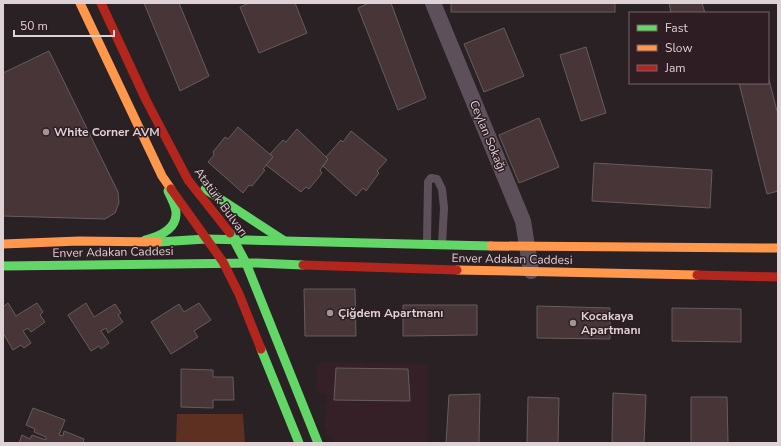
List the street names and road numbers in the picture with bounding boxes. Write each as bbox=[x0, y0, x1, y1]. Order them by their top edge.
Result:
street label: Ceylan Sokağı bbox=[466, 98, 510, 174]
street label: Atatürk Bulvarı bbox=[191, 164, 251, 240]
street label: Enver Adakan Caddesi bbox=[52, 243, 174, 261]
street label: Enver Adakan Caddesi bbox=[451, 250, 573, 268]

